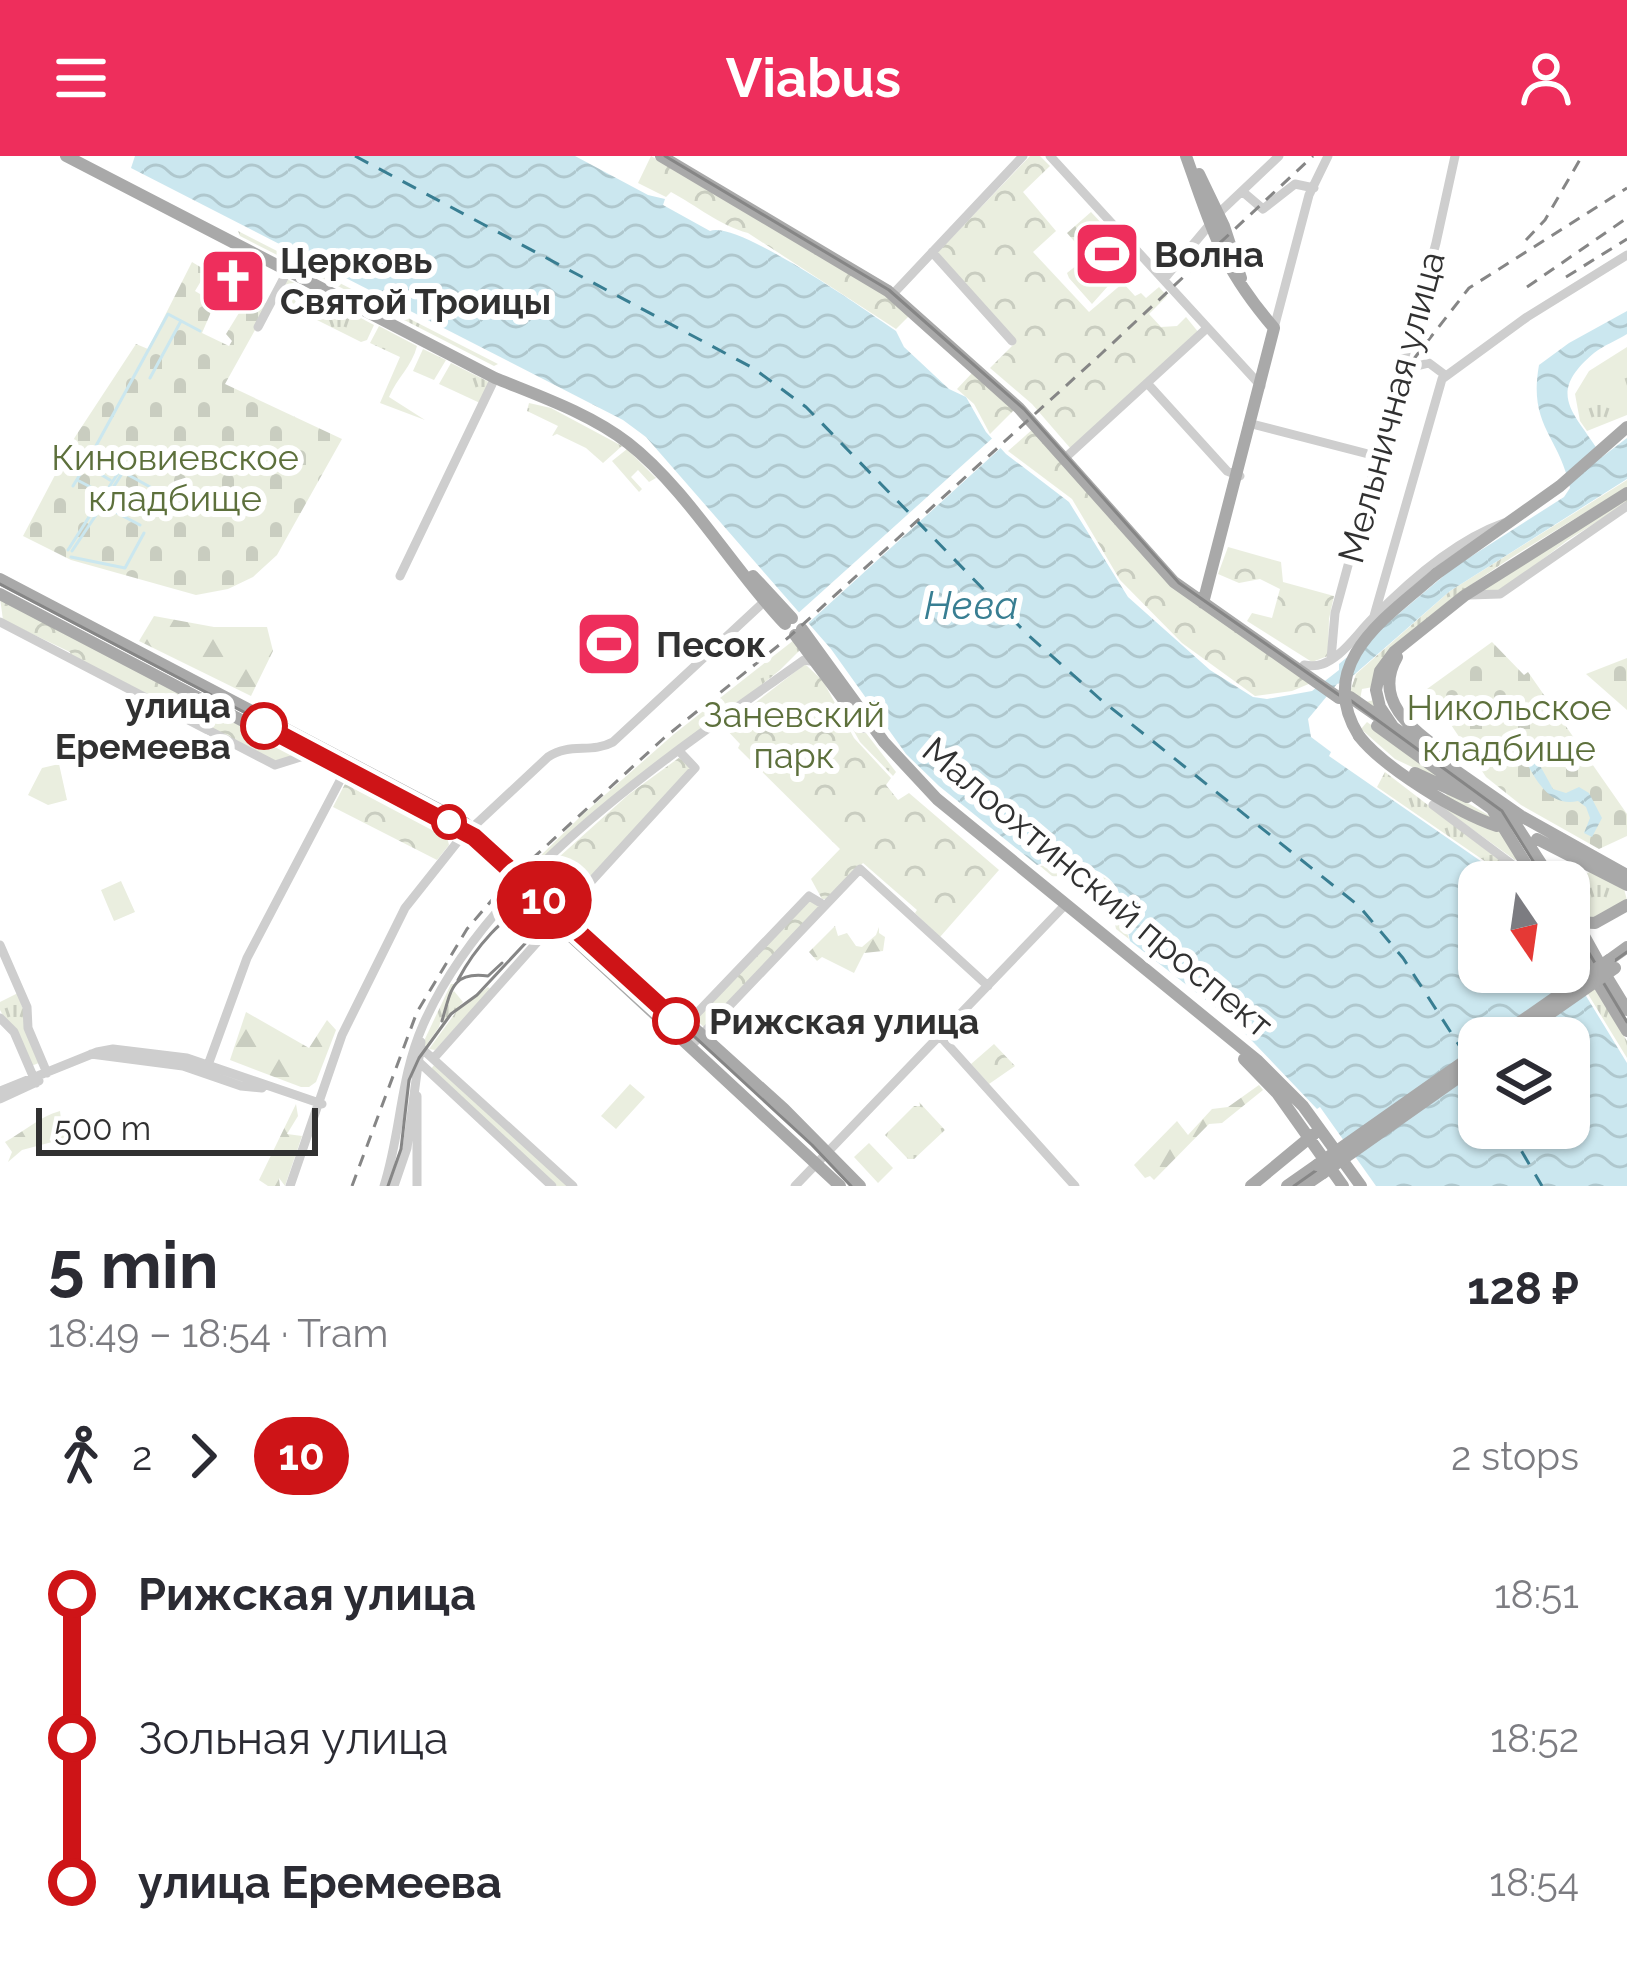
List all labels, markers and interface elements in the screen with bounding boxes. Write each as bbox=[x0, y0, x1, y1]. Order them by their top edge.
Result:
icon: menu bbox=[48, 45, 114, 111]
icon: person bbox=[1513, 45, 1579, 111]
text: Viabus bbox=[726, 46, 901, 110]
sports icon: Волна bbox=[1072, 219, 1142, 289]
place label: Волна bbox=[1154, 233, 1264, 275]
place label: Церковь Святой Троицы bbox=[280, 239, 551, 322]
church icon: Церковь Святой Троицы bbox=[198, 246, 268, 316]
street label: Мельничная улица bbox=[1329, 247, 1453, 567]
park label: Киновиевское кладбище bbox=[51, 436, 299, 519]
water label: Нева bbox=[924, 582, 1018, 628]
sports icon: Песок bbox=[574, 609, 644, 679]
place label: Песок bbox=[656, 623, 766, 665]
place label: улица Еремеева bbox=[55, 684, 231, 767]
park label: Никольское кладбище bbox=[1406, 686, 1612, 769]
park label: Заневский парк bbox=[703, 693, 885, 776]
marker: улица Еремеева bbox=[242, 704, 286, 748]
street label: Малоохтинский проспект bbox=[915, 728, 1281, 1046]
unlabelled marker bbox=[433, 806, 465, 838]
line badge: 10 bbox=[490, 861, 598, 939]
north arrow bbox=[1458, 861, 1590, 993]
map controls bbox=[1458, 861, 1590, 1149]
text: 10 bbox=[521, 875, 567, 924]
marker: Рижская улица bbox=[654, 999, 698, 1043]
place label: Рижская улица bbox=[709, 1000, 980, 1042]
button: layers bbox=[1458, 1017, 1590, 1149]
scale bar bbox=[36, 1102, 318, 1155]
text: 500 m bbox=[54, 1109, 151, 1148]
text: 5 min bbox=[48, 1226, 219, 1303]
text: 128 ₽ bbox=[1467, 1262, 1579, 1315]
text: 18:49 – 18:54 · Tram bbox=[48, 1310, 388, 1356]
icon: walk bbox=[48, 1423, 114, 1489]
icon: forward bbox=[170, 1423, 236, 1489]
text: 10 bbox=[278, 1431, 325, 1480]
text: 2 bbox=[132, 1433, 152, 1479]
text: 2 stops bbox=[1451, 1433, 1579, 1479]
text: Рижская улица bbox=[138, 1568, 476, 1621]
text: 18:51 bbox=[1494, 1571, 1579, 1617]
text: Зольная улица bbox=[138, 1712, 449, 1765]
text: 18:52 bbox=[1490, 1715, 1579, 1761]
text: улица Еремеева bbox=[138, 1856, 502, 1909]
text: 18:54 bbox=[1489, 1859, 1579, 1905]

